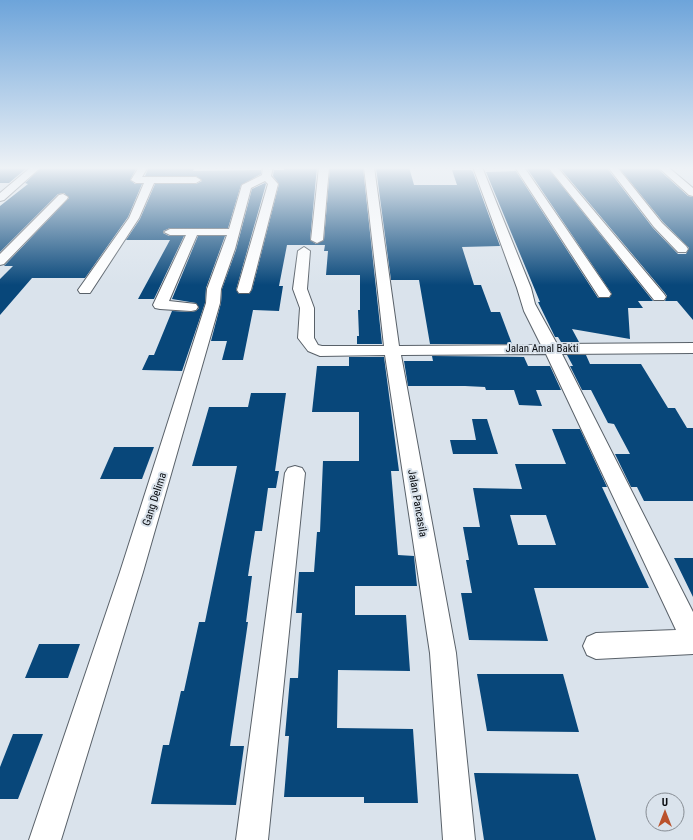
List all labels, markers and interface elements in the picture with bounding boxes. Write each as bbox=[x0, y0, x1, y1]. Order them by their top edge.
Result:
street label: Jalan Amal Bakti bbox=[505, 342, 579, 355]
street label: Jalan Pancasila bbox=[405, 468, 430, 538]
street label: Gang Delima bbox=[140, 471, 169, 527]
north arrow bbox=[645, 792, 685, 832]
text: U bbox=[662, 796, 668, 809]

